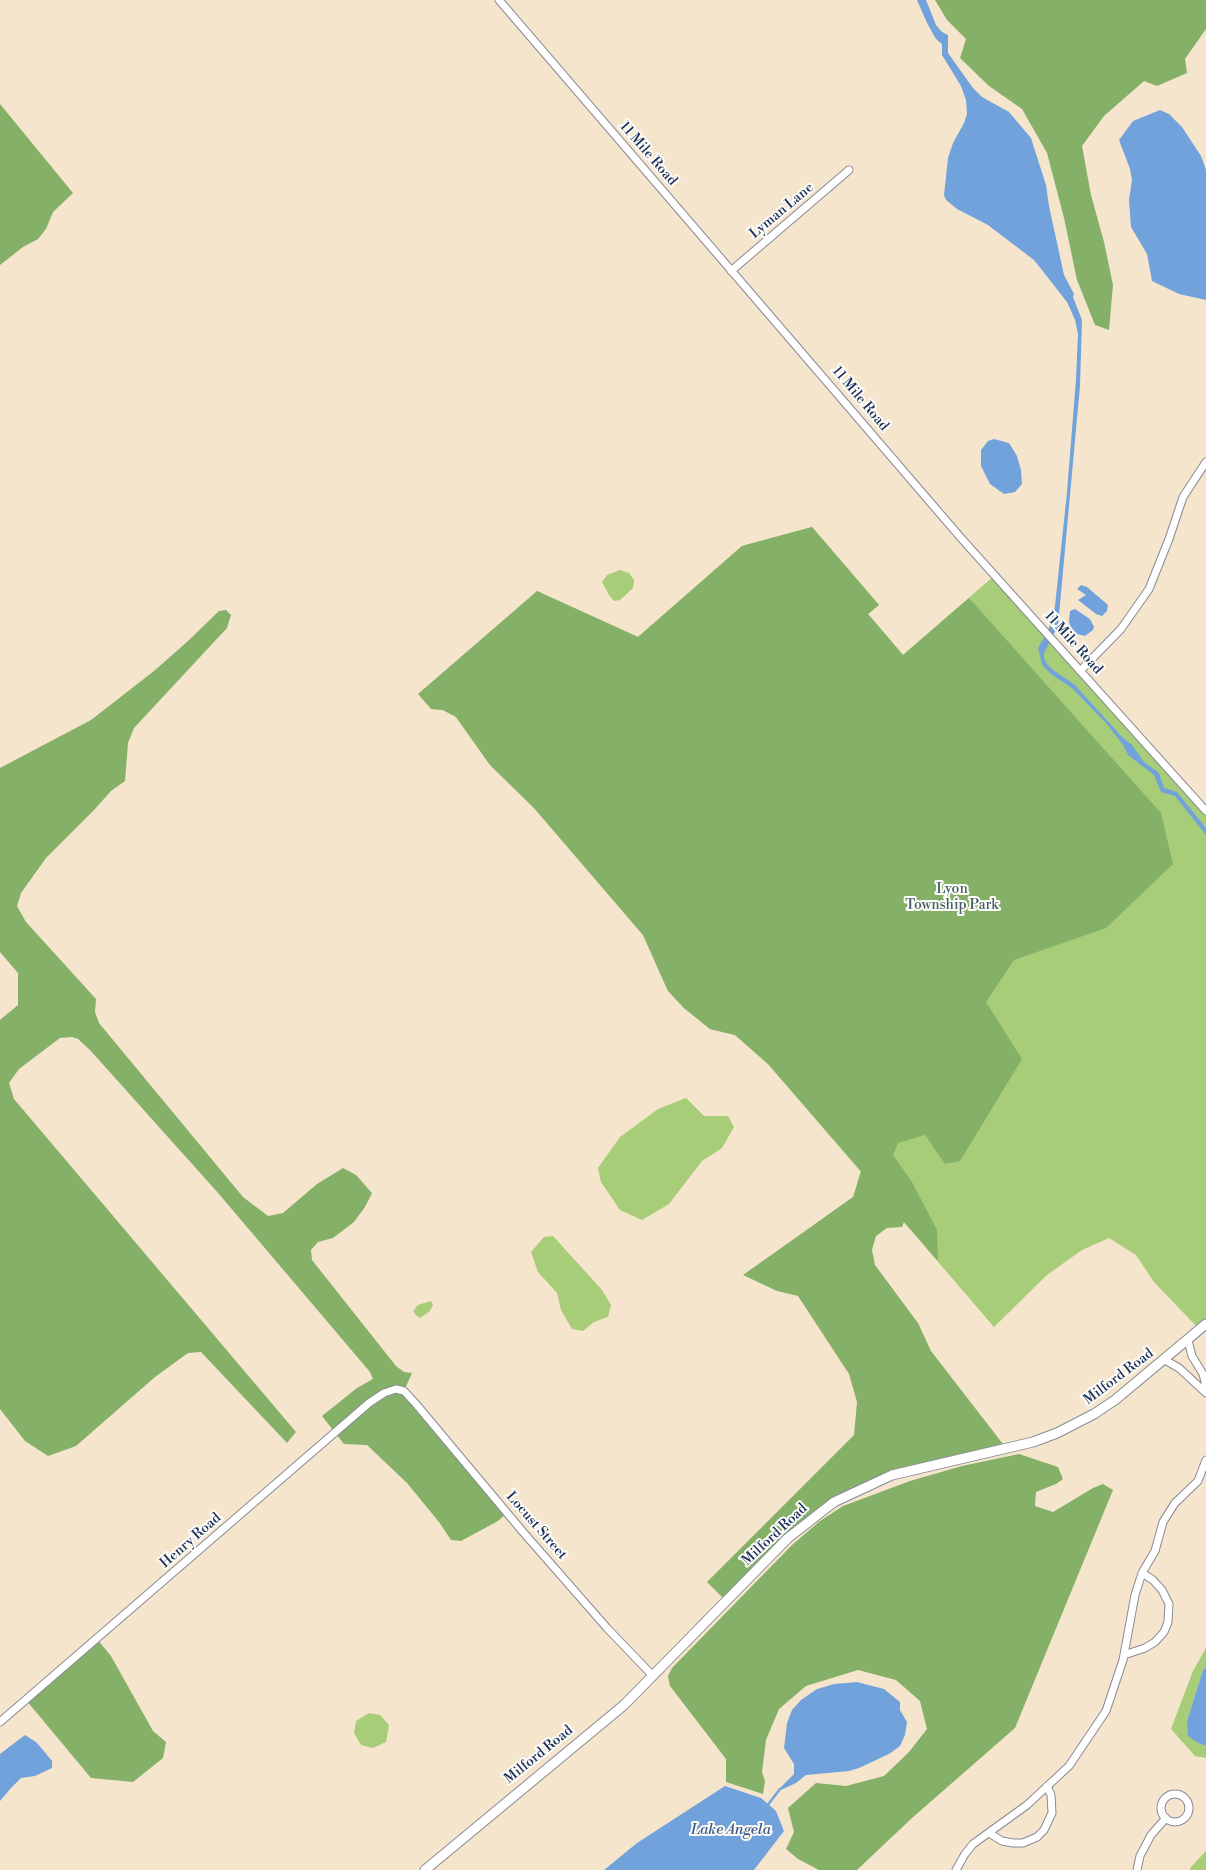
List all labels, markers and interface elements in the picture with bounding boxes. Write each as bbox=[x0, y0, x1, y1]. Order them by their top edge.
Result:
street label: 11 Mile Road bbox=[616, 119, 680, 189]
street label: Lyman Lane bbox=[747, 179, 817, 243]
street label: 11 Mile Road bbox=[828, 363, 892, 435]
street label: 11 Mile Road bbox=[1040, 608, 1106, 678]
park label: Lyon Township Park bbox=[905, 882, 999, 914]
street label: Milford Road bbox=[1081, 1345, 1157, 1409]
street label: Locust Street bbox=[502, 1489, 570, 1563]
street label: Milford Road bbox=[739, 1501, 811, 1569]
street label: Henry Road bbox=[157, 1510, 225, 1572]
street label: Milford Road bbox=[501, 1722, 577, 1788]
water label: Lake Angela bbox=[691, 1821, 771, 1839]

